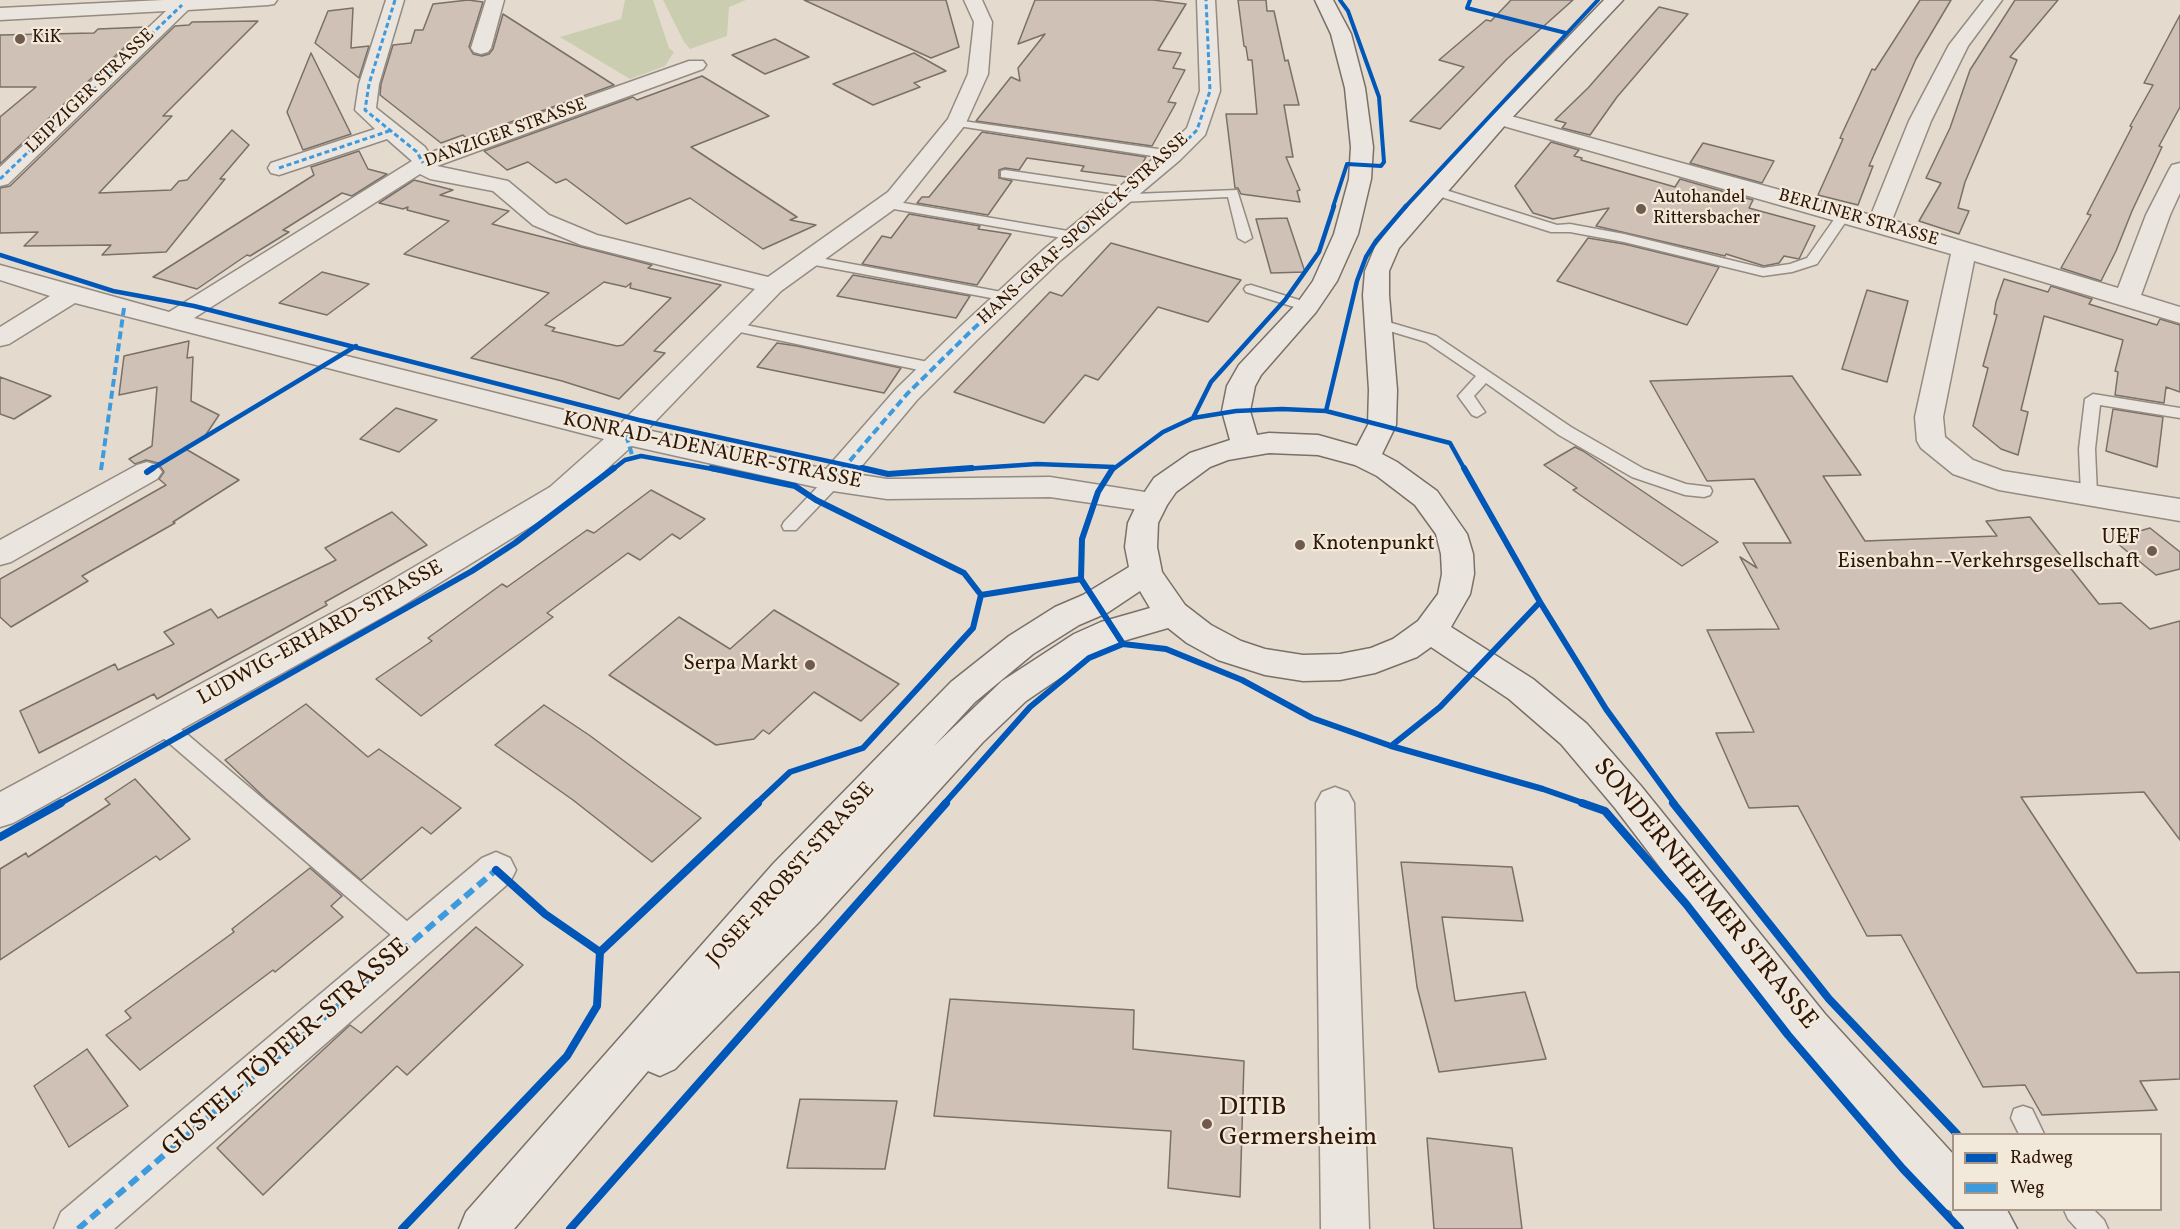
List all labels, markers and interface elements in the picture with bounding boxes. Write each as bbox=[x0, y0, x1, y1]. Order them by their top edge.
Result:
street label: LEIPZIGER STRASSE bbox=[22, 25, 160, 159]
place label: KiK bbox=[32, 28, 62, 50]
marker: KiK bbox=[13, 32, 27, 46]
street label: DANZIGER STRASSE bbox=[422, 95, 590, 173]
street label: HANS-GRAF-SPONECK-STRASSE bbox=[974, 130, 1194, 330]
street label: BERLINER STRASSE bbox=[1775, 186, 1941, 252]
place label: Autohandel Rittersbacher bbox=[1653, 188, 1760, 230]
marker: Autohandel Rittersbacher bbox=[1634, 202, 1648, 216]
street label: KONRAD-ADENAUER-STRASSE bbox=[560, 408, 864, 496]
place label: UEF Eisenbahn--Verkehrsgesellschaft bbox=[1837, 526, 2140, 576]
place label: Knotenpunkt bbox=[1312, 532, 1435, 558]
marker: Knotenpunkt bbox=[1293, 538, 1307, 552]
marker: UEF Eisenbahn--Verkehrsgesellschaft bbox=[2145, 544, 2159, 558]
street label: LUDWIG-ERHARD-STRASSE bbox=[194, 556, 448, 712]
place label: Serpa Markt bbox=[683, 652, 798, 678]
marker: Serpa Markt bbox=[803, 658, 817, 672]
street label: SONDERNHEIMER STRASSE bbox=[1585, 753, 1823, 1037]
street label: JOSEF-PROBST-STRASSE bbox=[703, 778, 881, 972]
street label: GUSTEL-TÖPFER-STRASSE bbox=[157, 933, 417, 1165]
place label: DITIB Germersheim bbox=[1219, 1093, 1377, 1154]
marker: DITIB Germersheim bbox=[1200, 1117, 1214, 1131]
legend bbox=[1952, 1133, 2162, 1211]
text: Radweg bbox=[2010, 1146, 2073, 1171]
text: Weg bbox=[2010, 1176, 2044, 1201]

